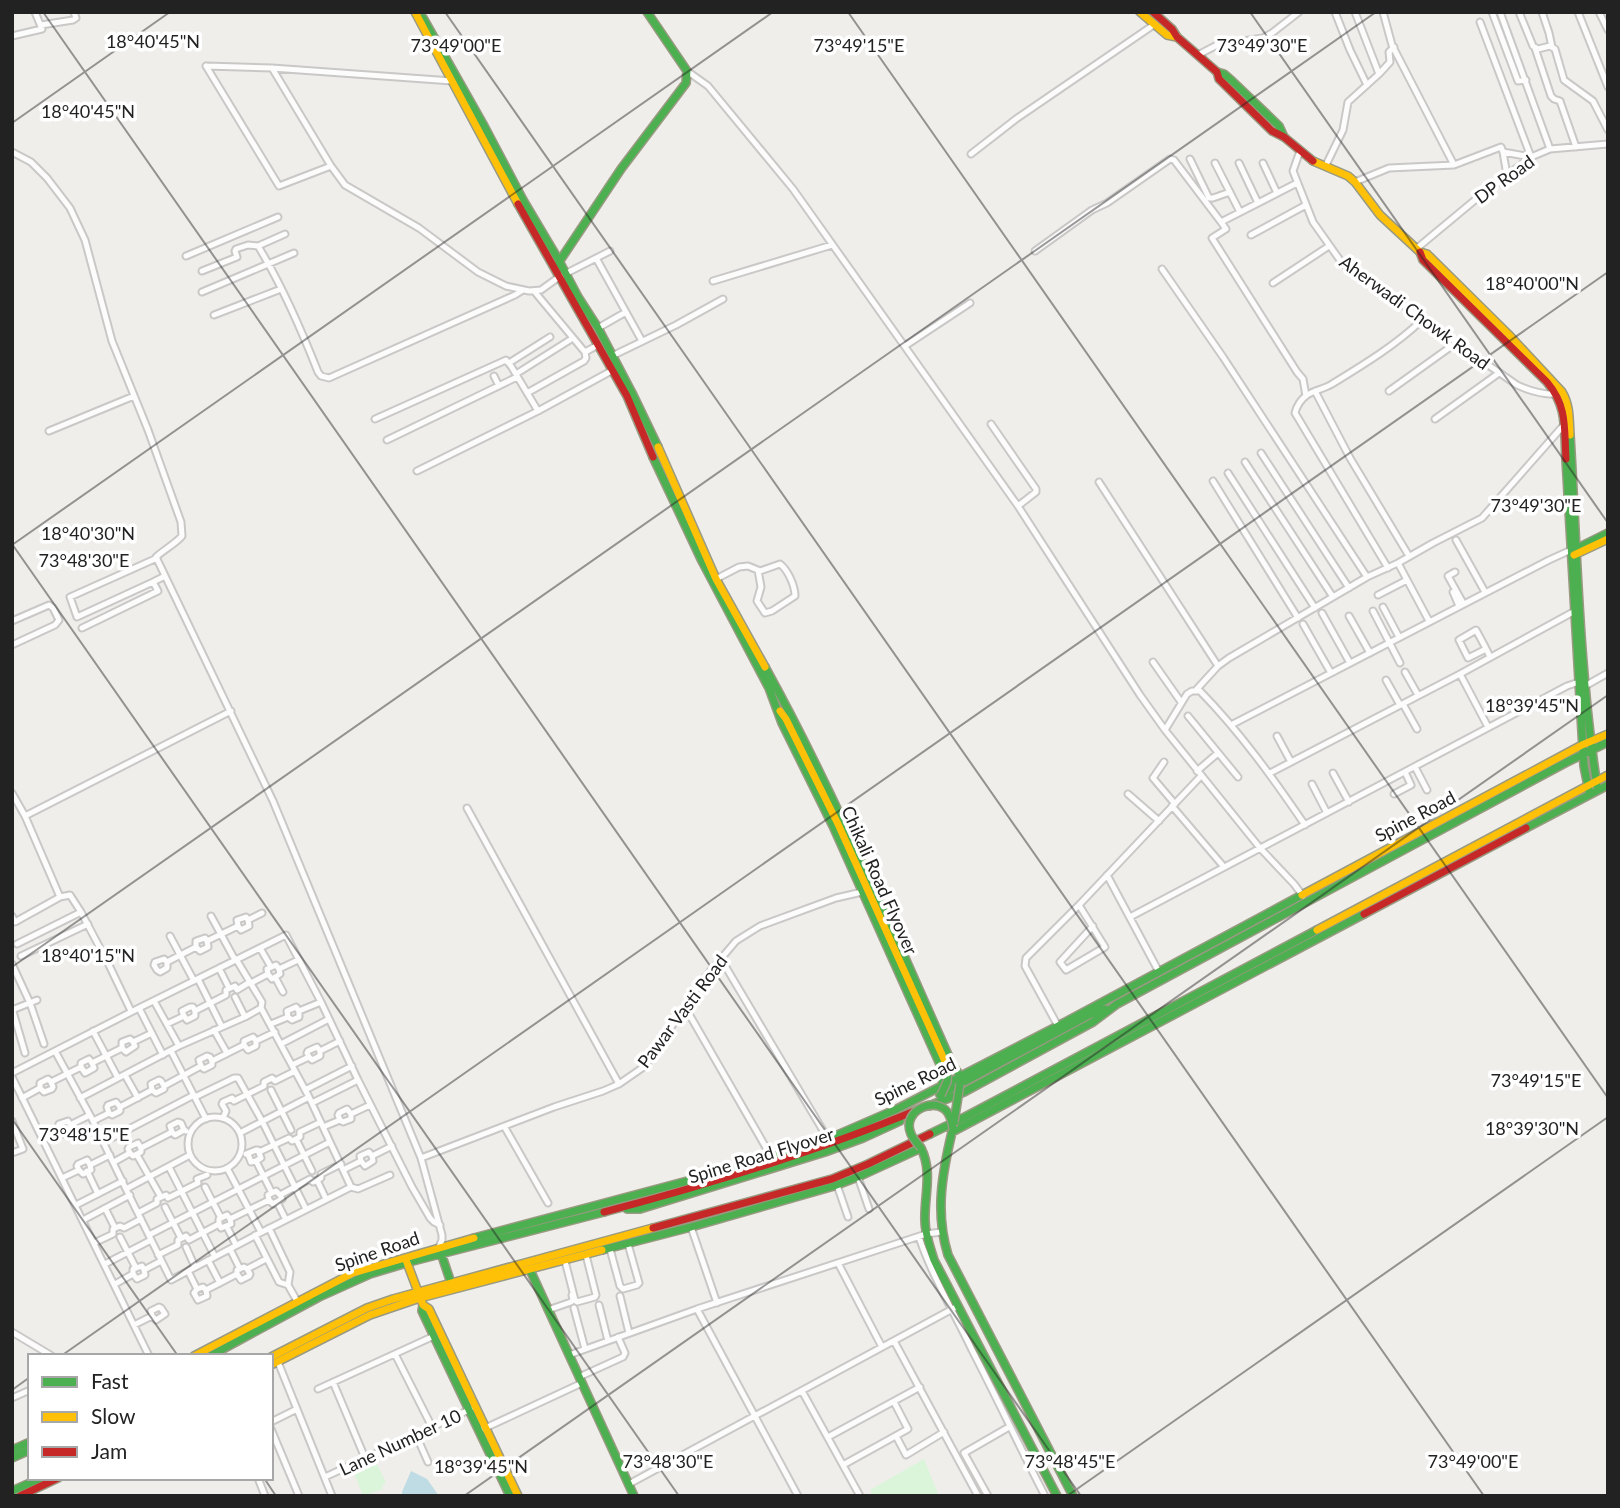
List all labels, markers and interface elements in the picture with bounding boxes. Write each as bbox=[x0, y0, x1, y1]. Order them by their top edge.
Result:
text: 18°40'45"N bbox=[106, 30, 200, 52]
text: 73°49'00"E bbox=[411, 34, 501, 56]
text: 73°49'15"E bbox=[814, 34, 904, 56]
text: 73°49'30"E bbox=[1217, 34, 1307, 56]
text: 18°40'45"N bbox=[41, 100, 135, 122]
street label: DP Road bbox=[1470, 150, 1538, 208]
street label: Aherwadi Chowk Road bbox=[1336, 250, 1494, 374]
text: 18°40'00"N bbox=[1485, 272, 1579, 294]
text: 73°49'30"E bbox=[1491, 494, 1581, 516]
text: 18°40'30"N bbox=[41, 522, 135, 544]
text: 73°48'30"E bbox=[39, 549, 129, 571]
text: 18°39'45"N bbox=[1485, 694, 1579, 716]
street label: Spine Road bbox=[1371, 786, 1459, 846]
street label: Chikali Road Flyover bbox=[837, 802, 923, 958]
text: 18°40'15"N bbox=[41, 944, 135, 966]
street label: Pawar Vasti Road bbox=[632, 950, 732, 1072]
street label: Spine Road bbox=[871, 1052, 959, 1110]
text: 73°49'15"E bbox=[1491, 1069, 1581, 1091]
text: 18°39'30"N bbox=[1485, 1117, 1579, 1139]
street label: Spine Road Flyover bbox=[686, 1122, 837, 1188]
text: 73°48'15"E bbox=[39, 1123, 129, 1145]
street label: Spine Road bbox=[332, 1226, 422, 1276]
legend bbox=[28, 1354, 273, 1480]
text: Fast bbox=[91, 1368, 129, 1393]
text: Slow bbox=[91, 1403, 136, 1428]
street label: Lane Number 10 bbox=[336, 1404, 464, 1480]
text: Jam bbox=[91, 1438, 127, 1463]
text: 73°48'30"E bbox=[623, 1450, 713, 1472]
text: 73°48'45"E bbox=[1025, 1450, 1115, 1472]
text: 73°49'00"E bbox=[1428, 1450, 1518, 1472]
text: 18°39'45"N bbox=[434, 1455, 528, 1477]

